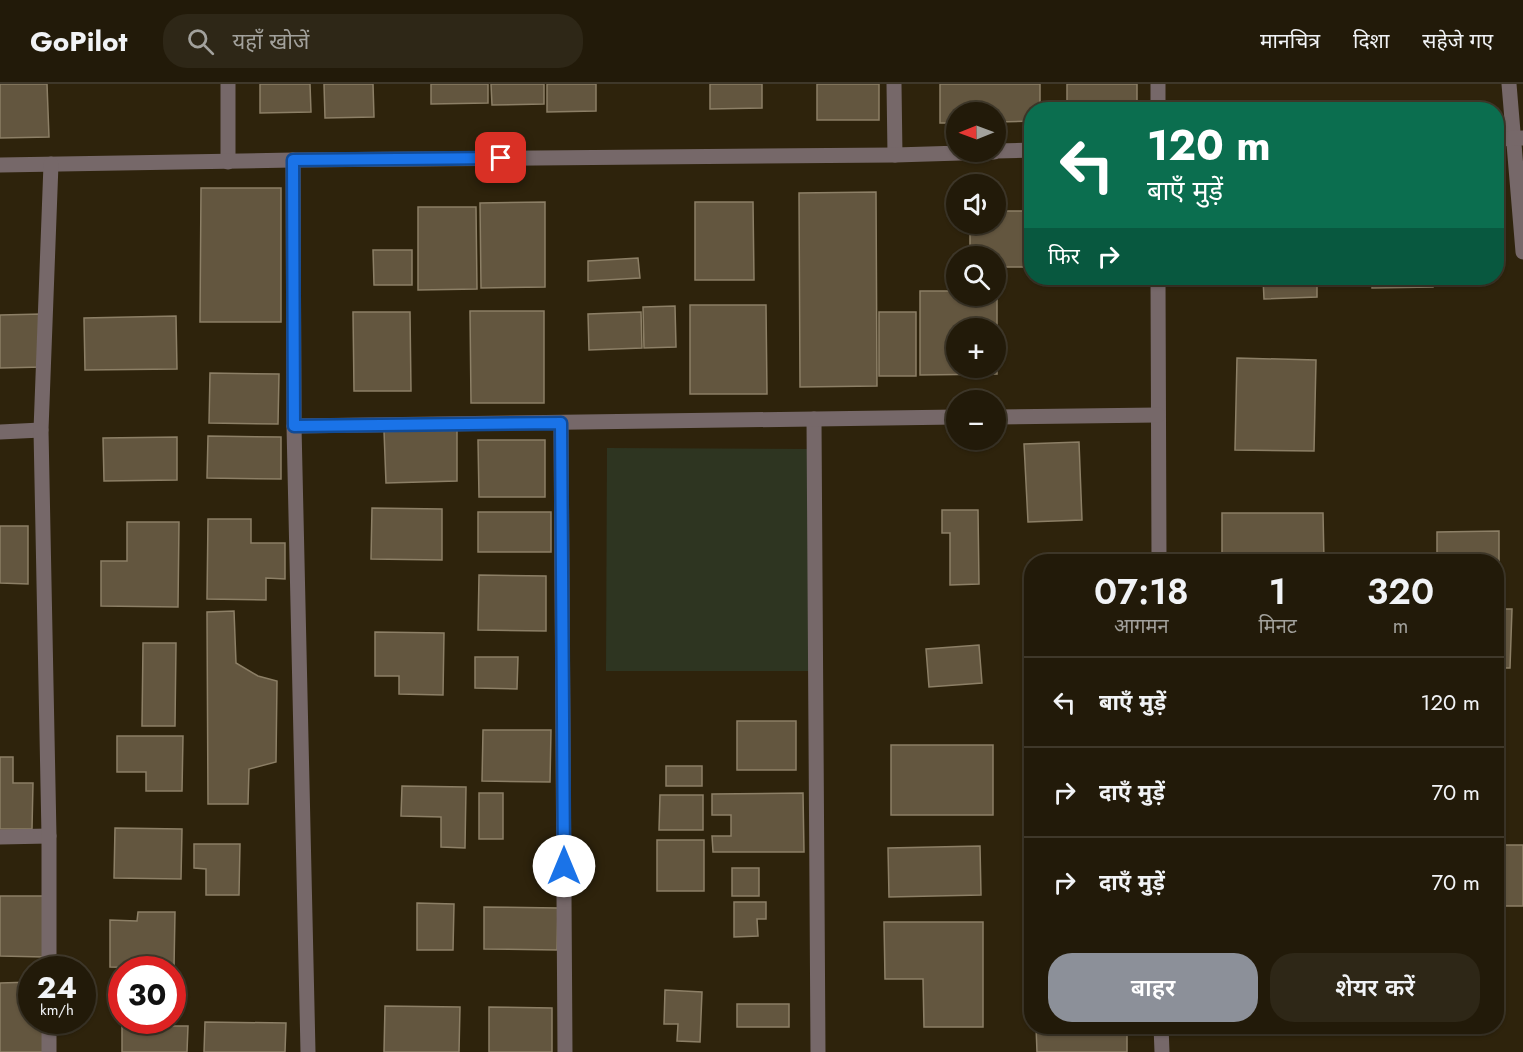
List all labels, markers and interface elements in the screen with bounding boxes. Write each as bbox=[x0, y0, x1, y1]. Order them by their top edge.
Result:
search box bbox=[163, 14, 583, 68]
text: GoPilot bbox=[30, 21, 127, 62]
icon: search bbox=[184, 25, 217, 58]
text: यहाँ खोजें bbox=[232, 25, 309, 57]
text: मानचित्र bbox=[1260, 26, 1320, 56]
text: दिशा bbox=[1353, 26, 1389, 56]
text: सहेजे गए bbox=[1422, 26, 1493, 56]
north arrow bbox=[946, 102, 1006, 162]
map controls bbox=[946, 102, 1006, 450]
text: 120 m bbox=[1147, 115, 1271, 176]
icon: left bbox=[1048, 126, 1126, 204]
pin bbox=[475, 132, 526, 183]
icon: arrive bbox=[484, 141, 517, 174]
text: बाएँ मुड़ें bbox=[1147, 171, 1223, 210]
button: sound bbox=[946, 174, 1006, 234]
text: फिर bbox=[1048, 240, 1080, 272]
icon: right bbox=[1092, 240, 1125, 273]
button: search bbox=[946, 246, 1006, 306]
button: + bbox=[946, 318, 1006, 378]
button: − bbox=[946, 390, 1006, 450]
text: 07:18 bbox=[1094, 565, 1189, 617]
text: 1 bbox=[1269, 565, 1287, 617]
text: 320 bbox=[1367, 565, 1434, 617]
text: आगमन bbox=[1114, 612, 1169, 641]
text: मिनट bbox=[1259, 612, 1297, 641]
text: m bbox=[1393, 612, 1408, 641]
icon: left bbox=[1048, 686, 1081, 719]
text: बाएँ मुड़ें bbox=[1099, 686, 1166, 718]
text: 120 m bbox=[1421, 686, 1480, 718]
icon: right bbox=[1048, 776, 1081, 809]
text: दाएँ मुड़ें bbox=[1099, 776, 1165, 808]
text: 70 m bbox=[1431, 776, 1480, 808]
position arrow bbox=[532, 834, 596, 898]
icon: right bbox=[1048, 866, 1081, 899]
text: दाएँ मुड़ें bbox=[1099, 866, 1165, 898]
text: 70 m bbox=[1431, 866, 1480, 898]
button: बाहर bbox=[1048, 953, 1258, 1022]
button: शेयर करें bbox=[1270, 953, 1480, 1022]
speed limit sign: 30 bbox=[108, 956, 186, 1034]
text: 24 bbox=[37, 966, 77, 1009]
text: km/h bbox=[40, 999, 74, 1021]

